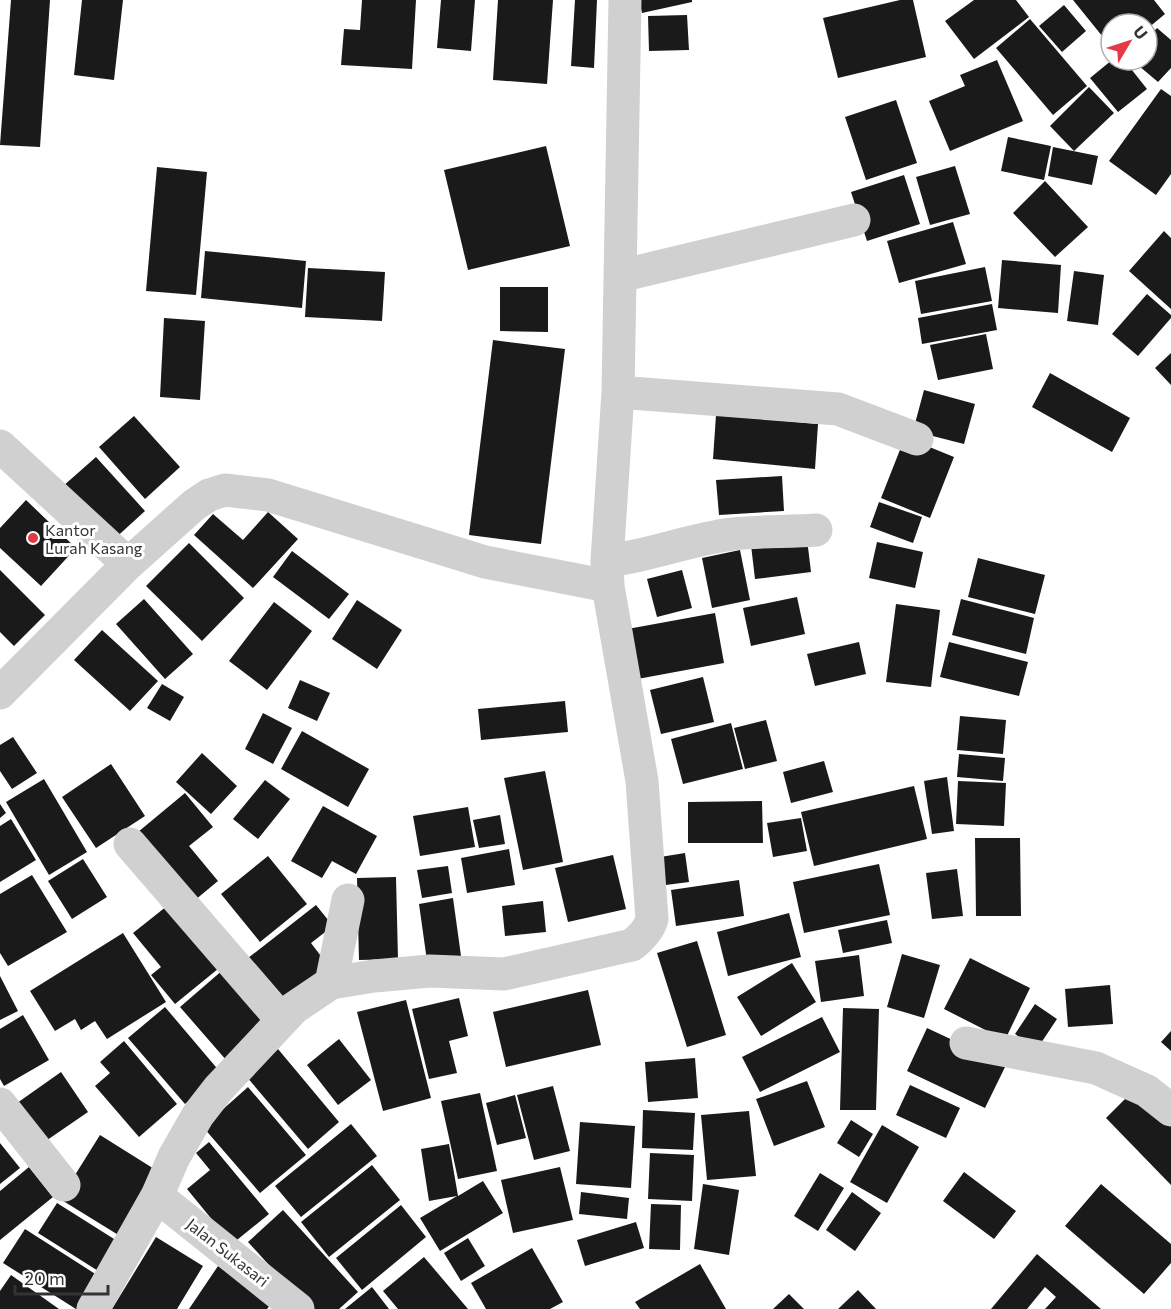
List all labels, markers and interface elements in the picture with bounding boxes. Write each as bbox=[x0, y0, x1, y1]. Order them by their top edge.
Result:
north arrow bbox=[1099, 12, 1159, 72]
text: U bbox=[1130, 22, 1152, 43]
place label: Kantor Lurah Kasang bbox=[45, 520, 143, 557]
marker: Kantor Lurah Kasang bbox=[26, 531, 40, 545]
street label: Jalan Sukasari bbox=[183, 1214, 273, 1290]
scale bar bbox=[15, 1258, 108, 1296]
text: 20 m bbox=[24, 1267, 65, 1289]

